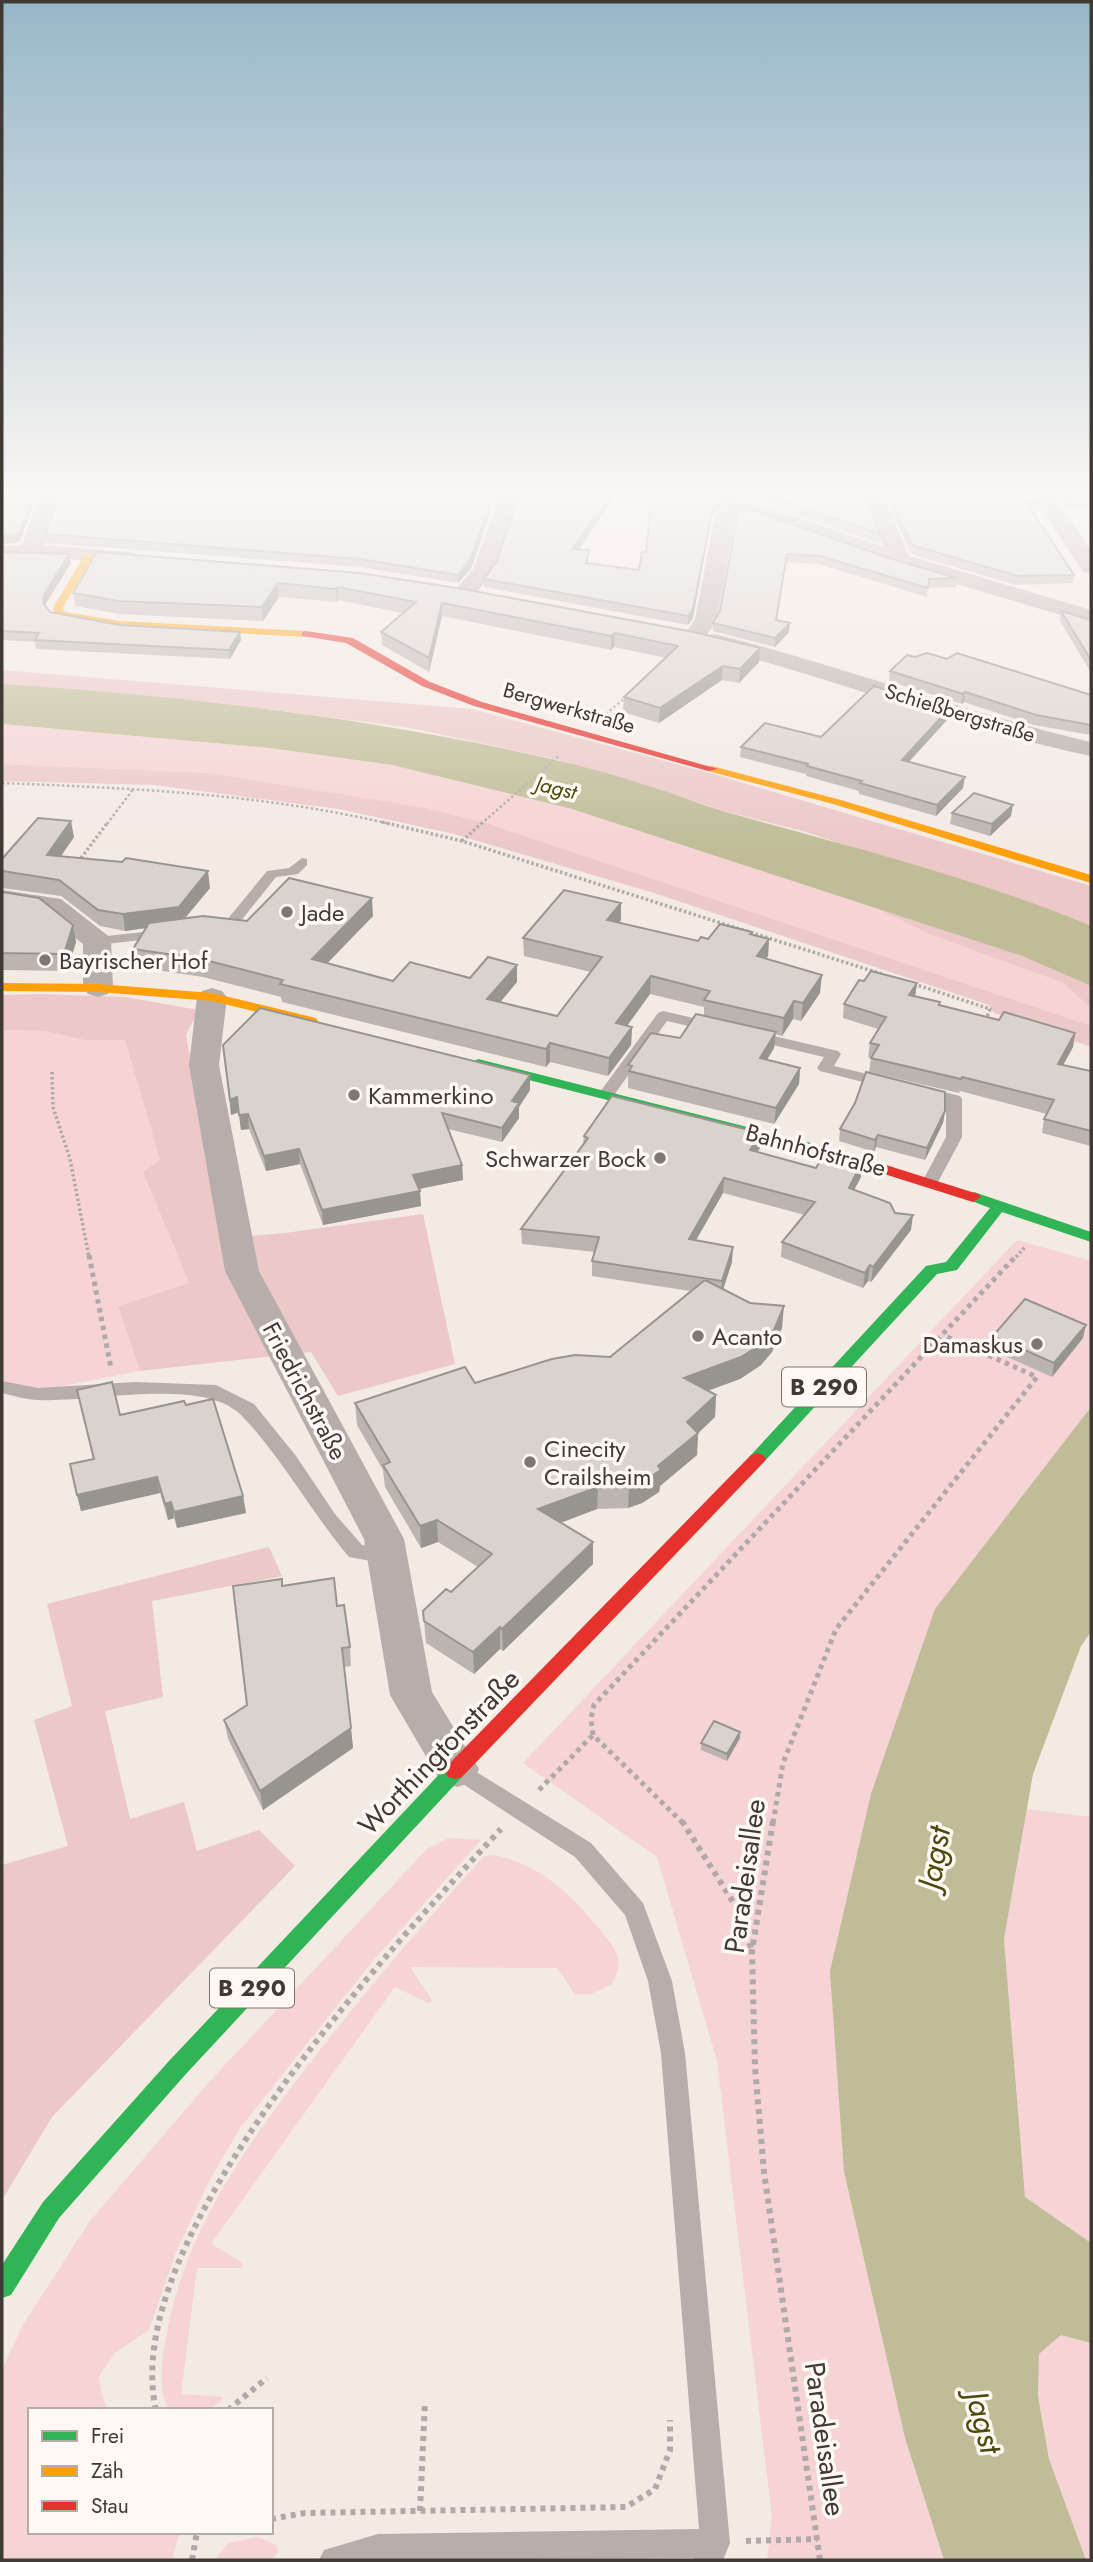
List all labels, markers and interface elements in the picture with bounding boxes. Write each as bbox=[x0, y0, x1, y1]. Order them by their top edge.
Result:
street label: Bergwerkstraße bbox=[499, 675, 639, 741]
street label: Schießbergstraße bbox=[881, 676, 1039, 750]
water label: Jagst bbox=[529, 768, 581, 807]
place label: Jade bbox=[298, 895, 344, 930]
marker: Jade bbox=[279, 904, 295, 920]
place label: Bayrischer Hof bbox=[59, 943, 209, 978]
marker: Bayrischer Hof bbox=[37, 952, 53, 968]
place label: Kammerkino bbox=[368, 1078, 494, 1113]
marker: Kammerkino bbox=[346, 1087, 362, 1103]
street label: Bahnhofstraße bbox=[742, 1114, 890, 1186]
place label: Schwarzer Bock bbox=[485, 1141, 646, 1176]
marker: Schwarzer Bock bbox=[652, 1150, 668, 1166]
street label: Friedrichstraße bbox=[254, 1316, 356, 1466]
place label: Acanto bbox=[712, 1319, 782, 1354]
place label: Damaskus bbox=[923, 1327, 1023, 1362]
marker: Acanto bbox=[690, 1328, 706, 1344]
marker: Damaskus bbox=[1029, 1336, 1045, 1352]
road number: B 290 bbox=[782, 1368, 866, 1406]
place label: Cinecity Crailsheim bbox=[544, 1431, 652, 1494]
marker: Cinecity Crailsheim bbox=[522, 1454, 538, 1470]
street label: Worthingtonstraße bbox=[349, 1659, 529, 1845]
street label: Paradeisallee bbox=[714, 1796, 776, 1956]
water label: Jagst bbox=[905, 1821, 963, 1899]
road number: B 290 bbox=[210, 1968, 294, 2008]
street label: Paradeisallee bbox=[794, 2359, 856, 2519]
water label: Jagst bbox=[952, 2380, 1015, 2461]
legend bbox=[28, 2408, 273, 2534]
text: Frei bbox=[91, 2421, 124, 2451]
text: Zäh bbox=[91, 2456, 124, 2486]
text: Stau bbox=[91, 2491, 129, 2521]

